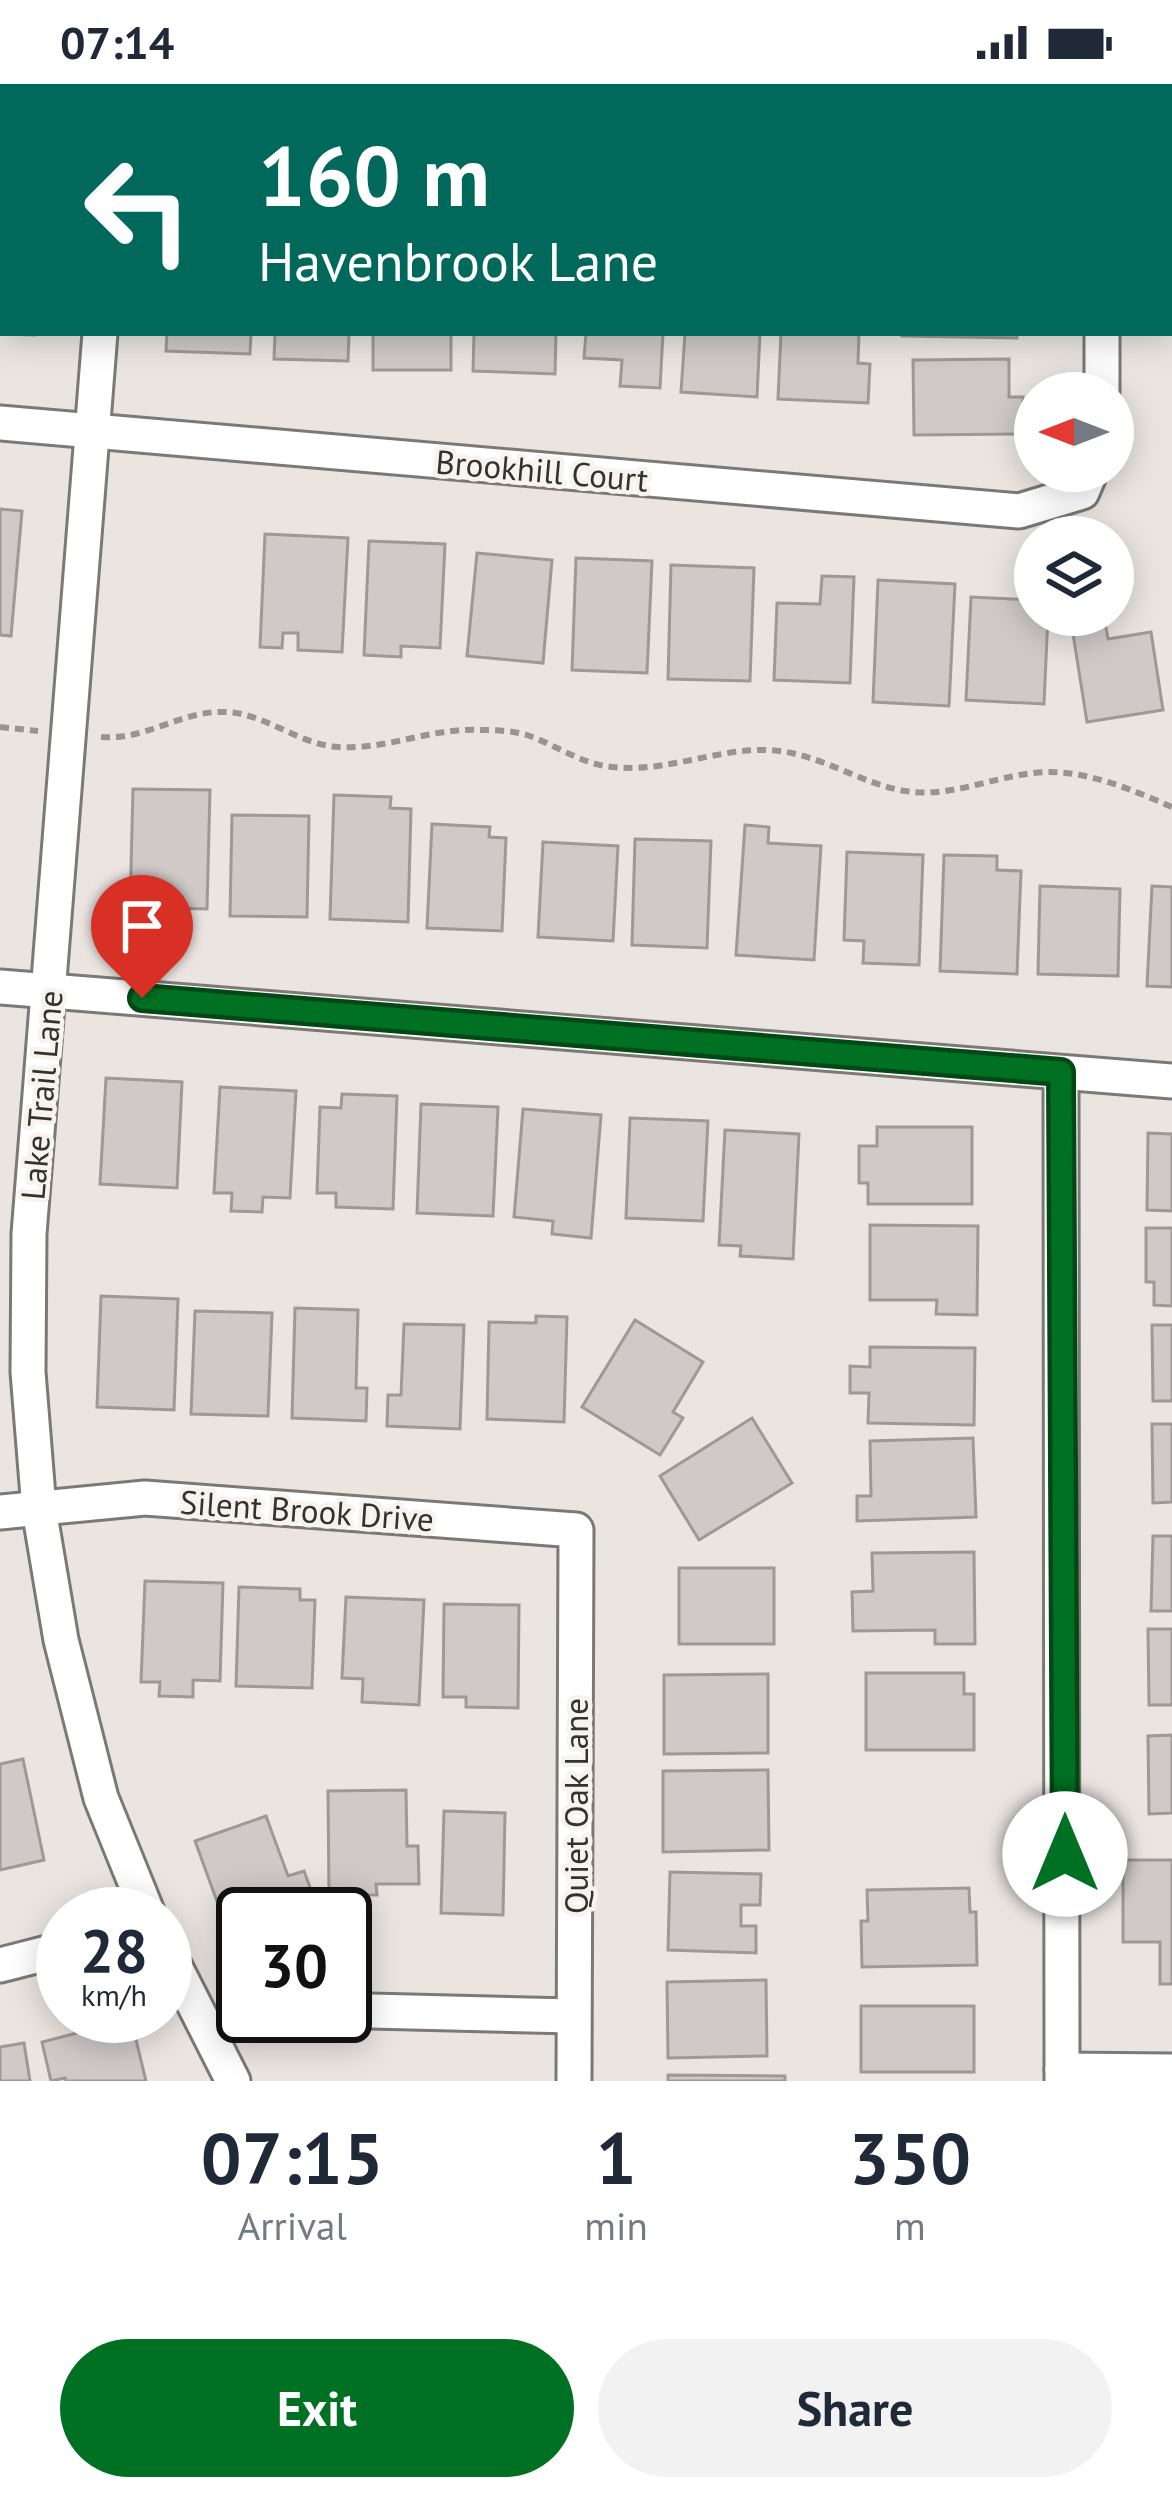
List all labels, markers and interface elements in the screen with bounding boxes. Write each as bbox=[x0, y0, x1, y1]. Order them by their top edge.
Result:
text: 07:14 bbox=[60, 13, 174, 71]
text: 160 m bbox=[258, 120, 490, 229]
icon: left bbox=[60, 132, 216, 288]
text: Havenbrook Lane bbox=[258, 226, 658, 296]
north arrow bbox=[1014, 372, 1134, 492]
map controls bbox=[1014, 372, 1134, 636]
street label: Brookhill Court bbox=[434, 439, 650, 501]
button: layers bbox=[1014, 516, 1134, 636]
pin bbox=[91, 875, 193, 998]
icon: arrive bbox=[109, 893, 175, 959]
street label: Lake Trail Lane bbox=[10, 989, 72, 1201]
street label: Silent Brook Drive bbox=[179, 1480, 435, 1540]
street label: Quiet Oak Lane bbox=[554, 1698, 597, 1914]
position arrow bbox=[1002, 1791, 1128, 1917]
speed limit sign: 30 bbox=[216, 1887, 372, 2043]
text: 28 bbox=[80, 1911, 148, 1989]
text: km/h bbox=[81, 1975, 147, 2014]
text: 07:15 bbox=[201, 2111, 384, 2204]
text: 1 bbox=[596, 2111, 637, 2204]
text: 350 bbox=[849, 2111, 971, 2204]
text: Arrival bbox=[238, 2200, 347, 2251]
text: min bbox=[584, 2200, 648, 2251]
text: m bbox=[894, 2200, 926, 2251]
button: Exit bbox=[60, 2339, 574, 2477]
button: Share bbox=[598, 2339, 1112, 2477]

